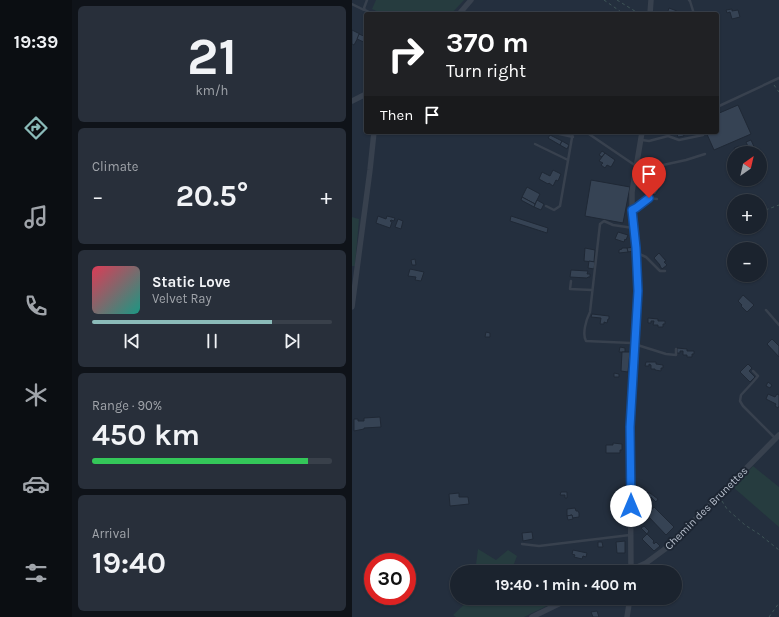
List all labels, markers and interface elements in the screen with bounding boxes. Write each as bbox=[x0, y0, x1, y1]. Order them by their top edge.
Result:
text: 21 bbox=[187, 26, 237, 87]
text: 370 m bbox=[446, 26, 529, 59]
icon: right bbox=[380, 28, 432, 80]
text: 19:39 bbox=[14, 31, 58, 53]
text: Turn right bbox=[446, 60, 526, 82]
text: km/h bbox=[196, 83, 228, 98]
icon: arrive bbox=[421, 104, 443, 126]
text: Then bbox=[380, 106, 413, 124]
icon: directions bbox=[22, 114, 50, 142]
north arrow bbox=[727, 146, 767, 186]
map controls bbox=[727, 146, 767, 282]
pin bbox=[632, 157, 666, 198]
text: Climate bbox=[92, 159, 138, 174]
icon: arrive bbox=[638, 163, 660, 185]
text: 20.5° bbox=[176, 178, 248, 214]
text: − bbox=[92, 184, 104, 210]
text: + bbox=[320, 184, 332, 210]
button: + bbox=[727, 194, 767, 234]
icon: music bbox=[22, 203, 50, 231]
button: − bbox=[727, 242, 767, 282]
text: Static Love bbox=[152, 273, 230, 291]
text: Velvet Ray bbox=[152, 291, 212, 306]
icon: phone bbox=[22, 292, 50, 320]
icon: previous bbox=[121, 330, 143, 352]
icon: pause bbox=[201, 330, 223, 352]
icon: next bbox=[281, 330, 303, 352]
icon: climate bbox=[22, 381, 50, 409]
text: Range · 90% bbox=[92, 398, 162, 413]
text: 450 km bbox=[92, 417, 200, 453]
street label: Chemin des Brunettes bbox=[662, 464, 751, 553]
icon: car bbox=[22, 470, 50, 498]
position arrow bbox=[610, 485, 652, 527]
text: Arrival bbox=[92, 526, 130, 541]
text: 19:40 bbox=[92, 545, 166, 581]
speed limit sign: 30 bbox=[364, 553, 416, 605]
icon: filters bbox=[22, 559, 50, 587]
text: 19:40 · 1 min · 400 m bbox=[495, 576, 637, 594]

